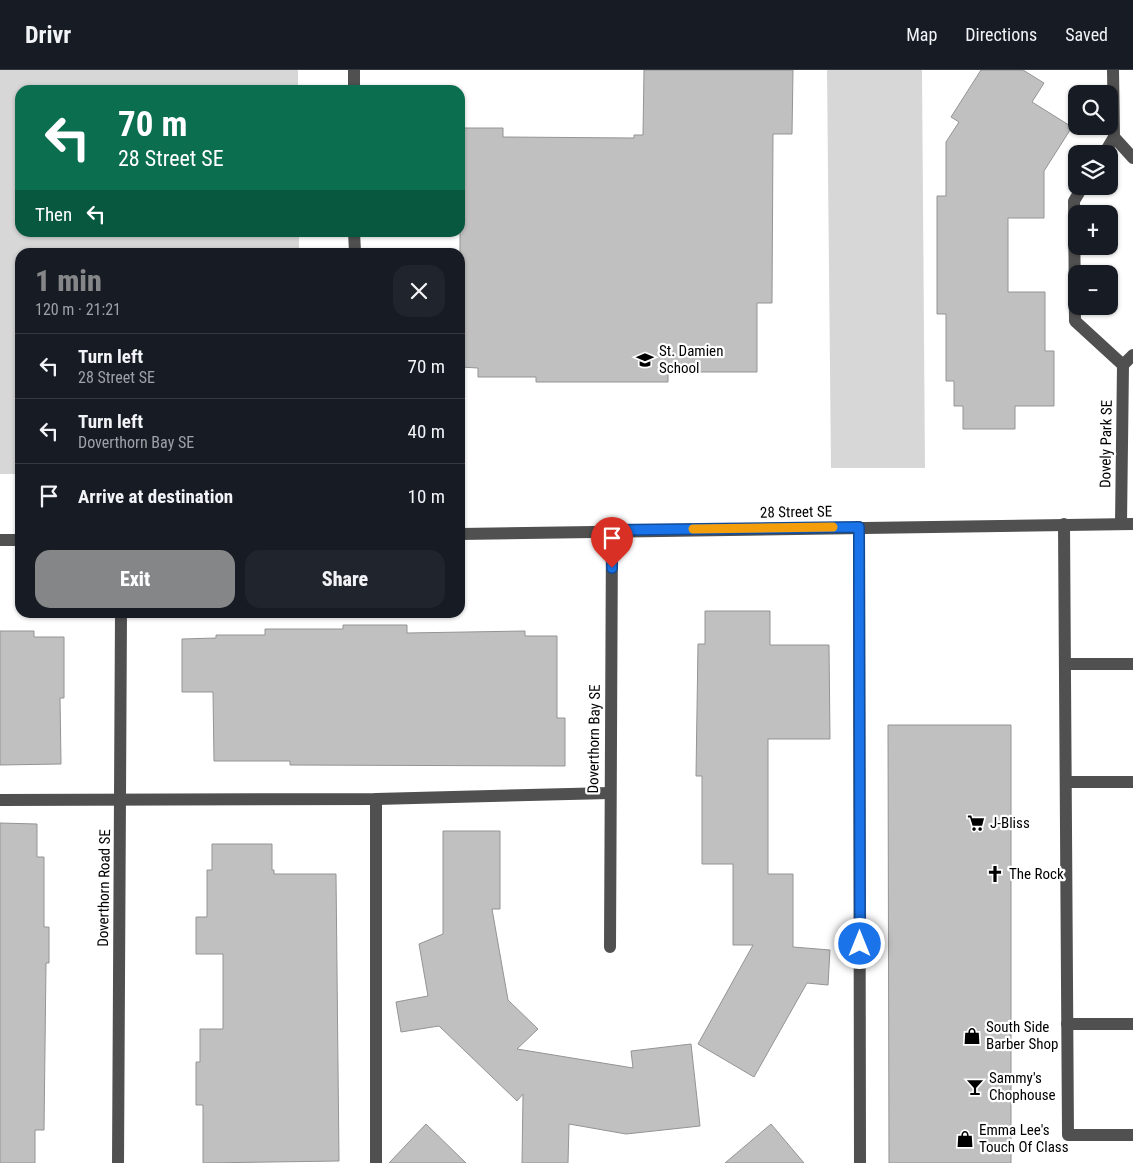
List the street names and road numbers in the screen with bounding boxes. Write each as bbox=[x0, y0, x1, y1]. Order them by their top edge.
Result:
street label: Dovely Park SE bbox=[1096, 400, 1116, 488]
street label: 28 Street SE bbox=[760, 502, 832, 522]
street label: Doverthorn Bay SE bbox=[584, 684, 604, 794]
street label: Doverthorn Road SE bbox=[94, 829, 114, 947]

